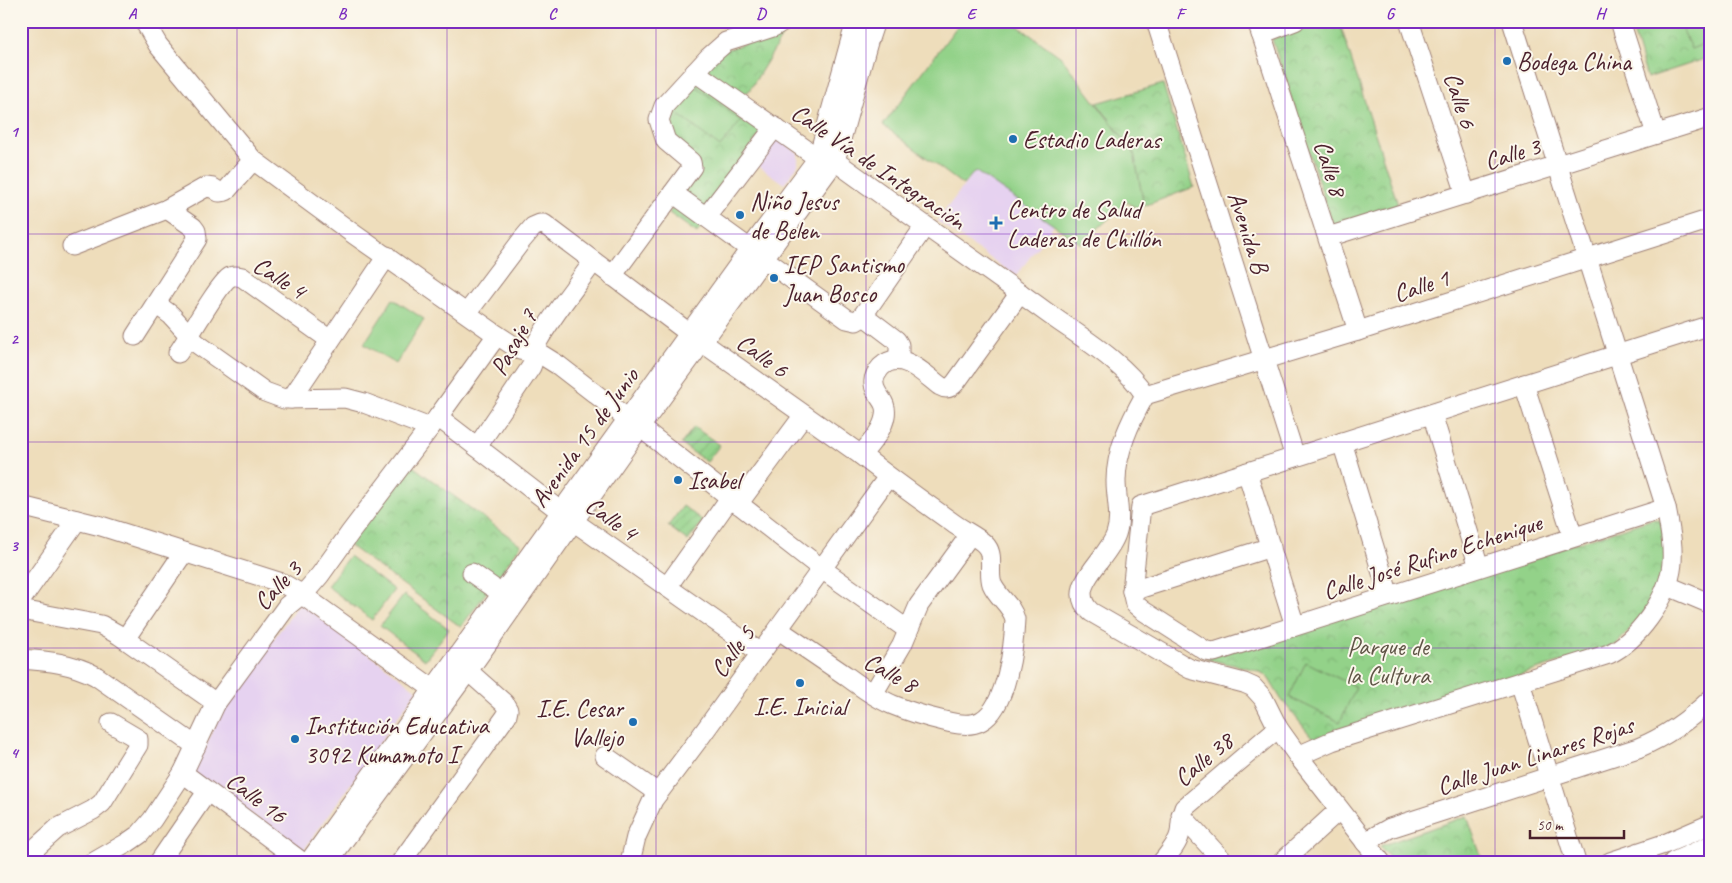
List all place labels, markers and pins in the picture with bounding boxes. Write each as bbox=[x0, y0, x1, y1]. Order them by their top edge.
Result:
place label: Bodega China bbox=[1517, 46, 1633, 78]
marker: Bodega China bbox=[1501, 55, 1513, 67]
place label: Estadio Laderas bbox=[1023, 124, 1163, 156]
marker: Estadio Laderas bbox=[1007, 133, 1019, 145]
place label: Niño Jesus de Belen bbox=[750, 186, 841, 247]
place label: Centro de Salud Laderas de Chillón bbox=[1007, 194, 1161, 255]
marker: Niño Jesus de Belen bbox=[734, 209, 746, 221]
marker: Centro de Salud Laderas de Chillón bbox=[989, 216, 1003, 230]
place label: IEP Santismo Juan Bosco bbox=[783, 249, 905, 310]
marker: IEP Santismo Juan Bosco bbox=[768, 272, 780, 284]
place label: Isabel bbox=[688, 465, 745, 497]
marker: Isabel bbox=[672, 474, 684, 486]
marker: I.E. Inicial bbox=[794, 677, 806, 689]
place label: I.E. Inicial bbox=[754, 691, 851, 723]
place label: I.E. Cesar Vallejo bbox=[536, 693, 625, 754]
place label: Institución Educativa 3092 Kumamoto I bbox=[305, 710, 490, 771]
marker: I.E. Cesar Vallejo bbox=[627, 716, 639, 728]
marker: Institución Educativa 3092 Kumamoto I bbox=[289, 733, 301, 745]

